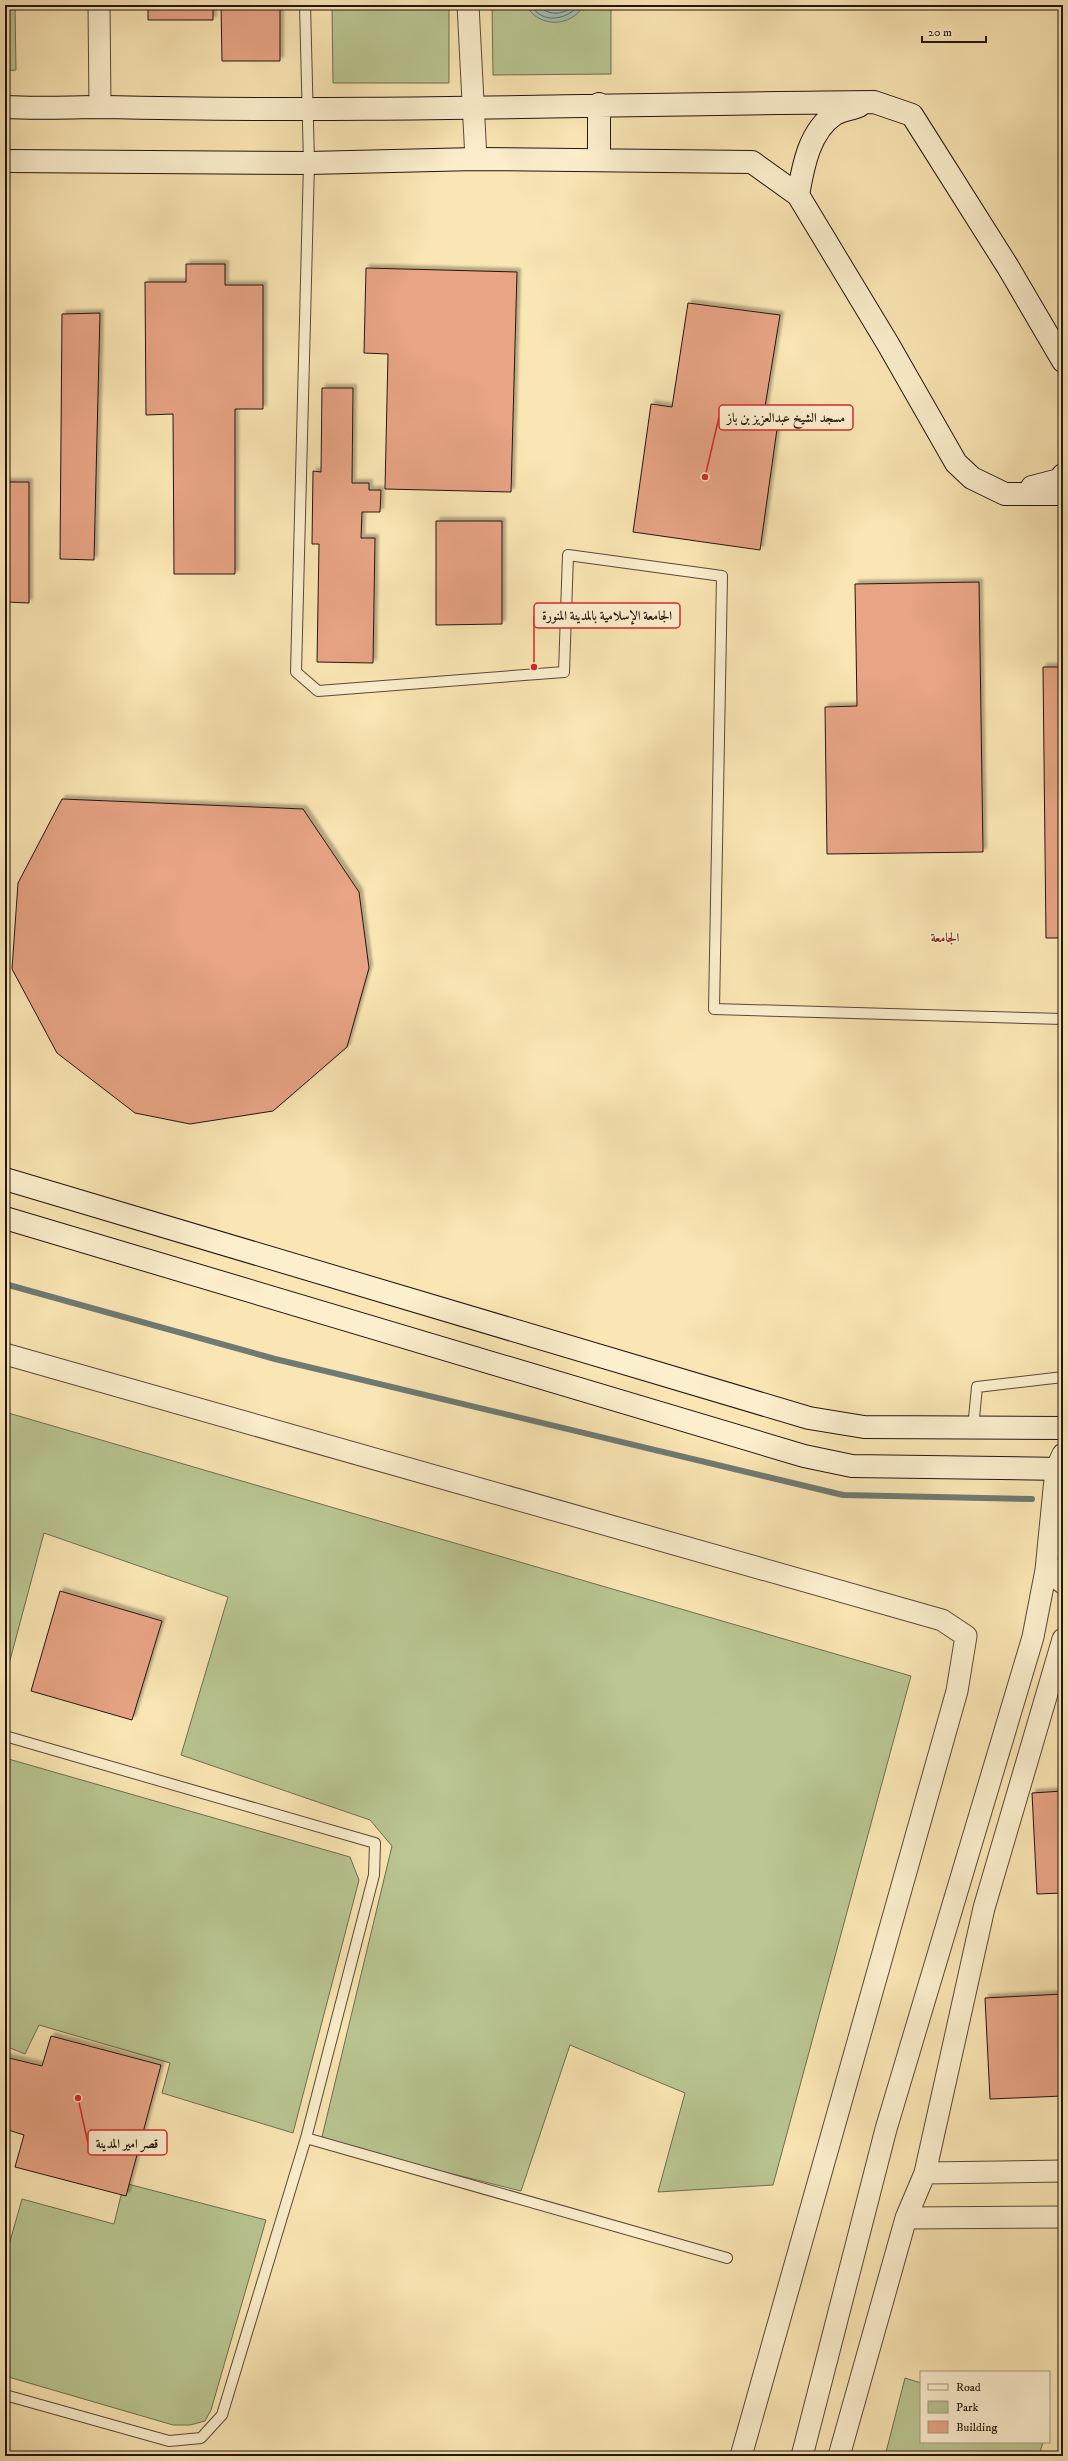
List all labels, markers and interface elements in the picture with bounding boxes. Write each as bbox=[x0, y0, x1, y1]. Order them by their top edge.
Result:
scale bar bbox=[922, 18, 986, 44]
text: 20 m bbox=[928, 25, 952, 40]
callout: مسجد الشيخ عبدالعزيز بن باز bbox=[719, 405, 853, 430]
text: مسجد الشيخ عبدالعزيز بن باز bbox=[725, 410, 845, 430]
callout: الجامعة الإسلامية بالمدينة المنورة bbox=[534, 603, 680, 628]
text: الجامعة الإسلامية بالمدينة المنورة bbox=[542, 608, 672, 625]
district label: الجامعة bbox=[931, 930, 960, 946]
callout: قصر امير المدينة bbox=[88, 2130, 167, 2155]
text: قصر امير المدينة bbox=[96, 2136, 159, 2153]
legend bbox=[920, 2371, 1050, 2443]
text: Road bbox=[956, 2380, 981, 2395]
text: Park bbox=[956, 2400, 978, 2415]
text: Building bbox=[956, 2420, 997, 2435]

